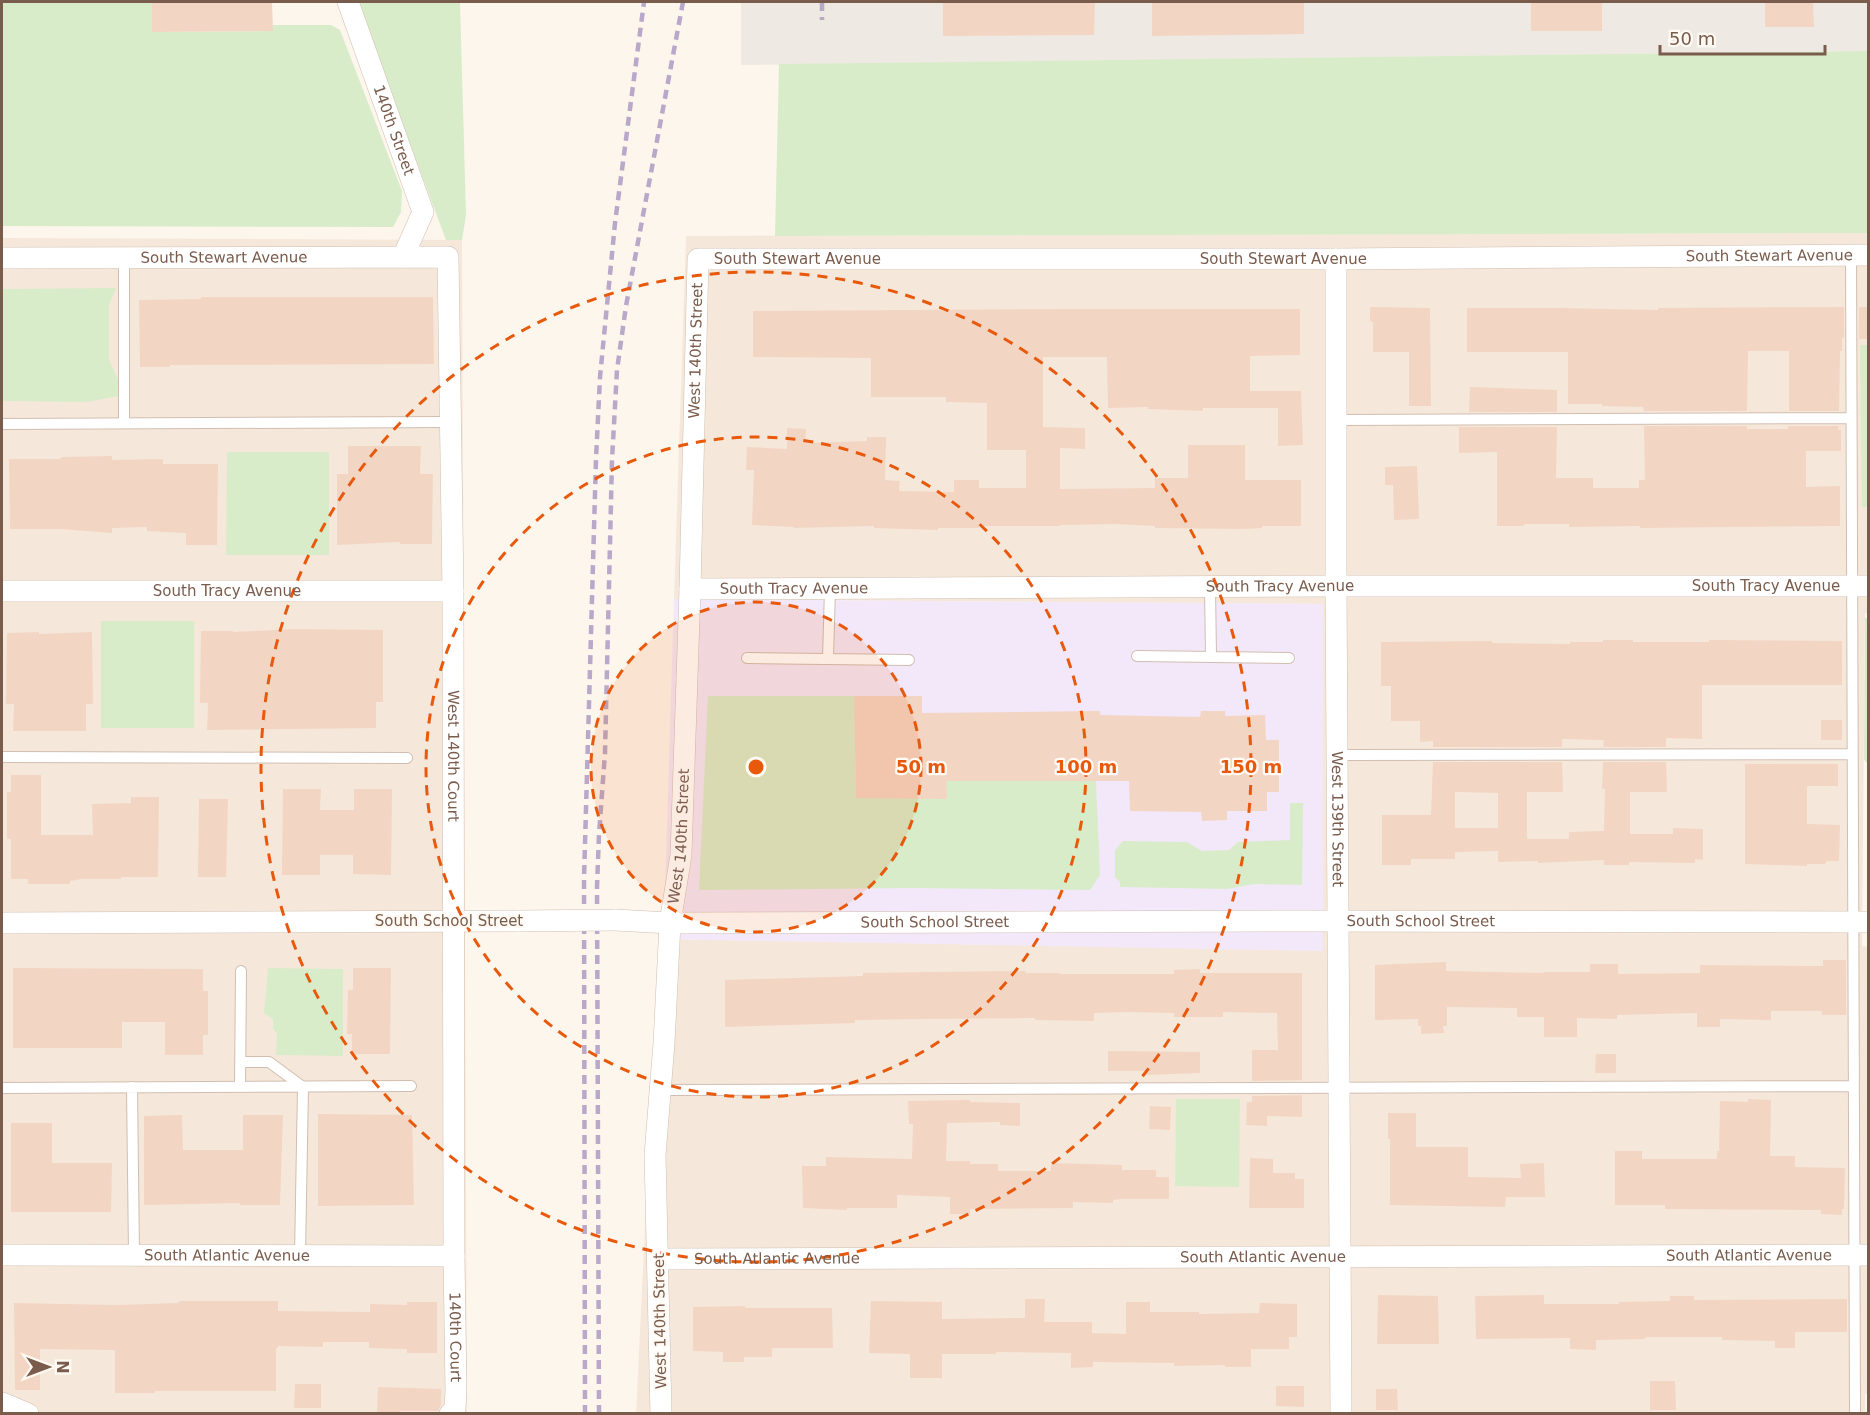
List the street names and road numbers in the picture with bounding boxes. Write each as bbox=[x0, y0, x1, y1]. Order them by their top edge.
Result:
street label: 140th Street bbox=[369, 83, 418, 178]
street label: South Stewart Avenue bbox=[1686, 246, 1853, 265]
street label: South Stewart Avenue bbox=[140, 248, 308, 267]
street label: South Stewart Avenue bbox=[714, 250, 881, 268]
street label: South Stewart Avenue bbox=[1200, 250, 1367, 268]
street label: West 140th Street bbox=[685, 282, 706, 419]
street label: South Tracy Avenue bbox=[1206, 577, 1354, 596]
street label: South Tracy Avenue bbox=[1692, 577, 1840, 595]
street label: South Tracy Avenue bbox=[720, 579, 868, 598]
street label: South Tracy Avenue bbox=[153, 582, 301, 600]
street label: West 140th Court bbox=[444, 690, 462, 822]
street label: West 139th Street bbox=[1328, 751, 1347, 887]
street label: West 140th Street bbox=[664, 768, 693, 905]
street label: South School Street bbox=[375, 912, 523, 930]
street label: South School Street bbox=[1347, 912, 1495, 930]
street label: South School Street bbox=[861, 913, 1009, 931]
street label: South Atlantic Avenue bbox=[144, 1246, 310, 1265]
street label: South Atlantic Avenue bbox=[1666, 1246, 1832, 1265]
street label: South Atlantic Avenue bbox=[1180, 1248, 1346, 1266]
street label: South Atlantic Avenue bbox=[694, 1249, 860, 1268]
street label: West 140th Street bbox=[650, 1253, 670, 1389]
street label: 140th Court bbox=[446, 1292, 465, 1382]

